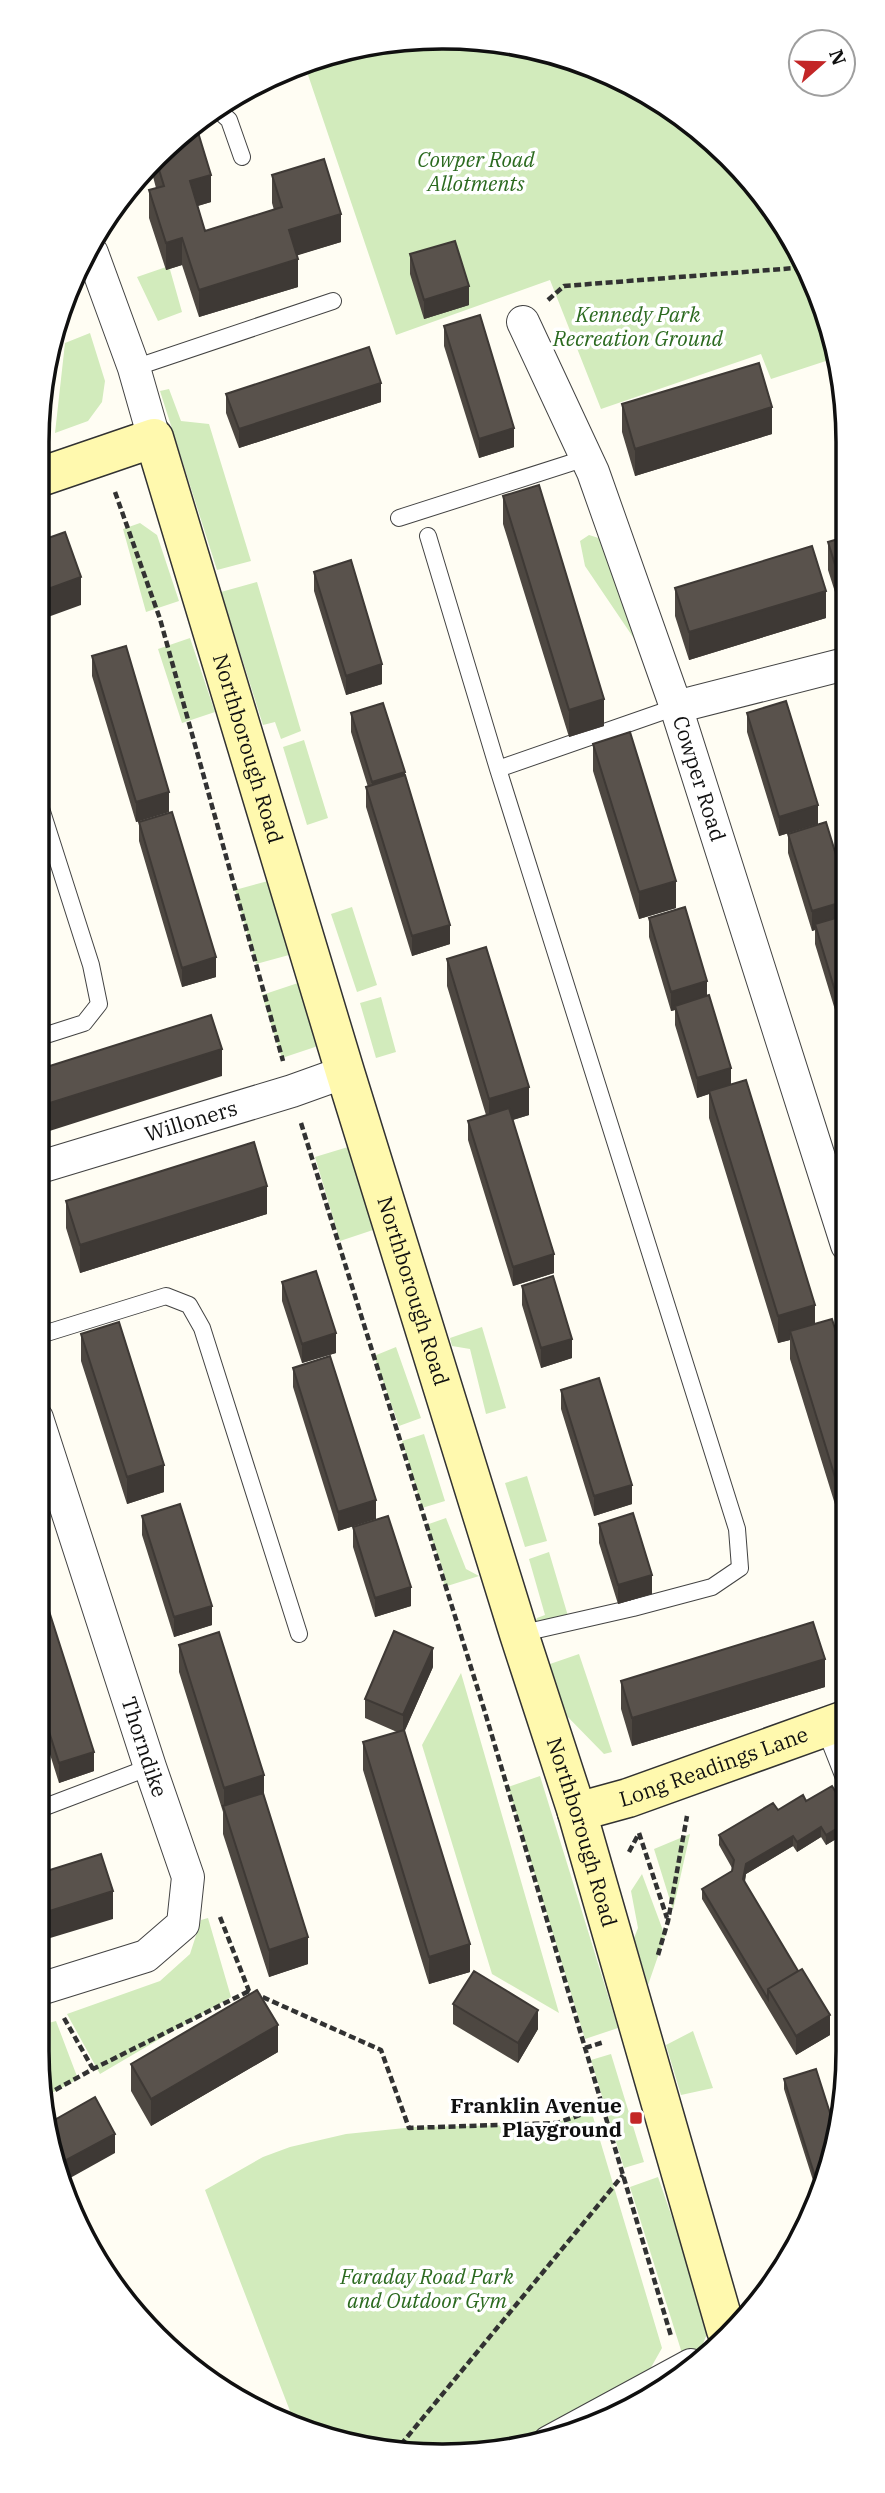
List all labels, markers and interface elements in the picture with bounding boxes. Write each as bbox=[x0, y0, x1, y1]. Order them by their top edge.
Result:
north arrow bbox=[787, 28, 857, 98]
text: N bbox=[824, 46, 852, 68]
park label: Cowper Road Allotments bbox=[417, 145, 535, 197]
park label: Kennedy Park Recreation Ground bbox=[552, 300, 724, 352]
street label: Northborough Road bbox=[207, 650, 290, 847]
street label: Cowper Road bbox=[667, 712, 733, 845]
street label: Willoners bbox=[141, 1093, 241, 1148]
street label: Northborough Road bbox=[371, 1193, 456, 1389]
street label: Thorndike bbox=[115, 1693, 174, 1801]
street label: Long Readings Lane bbox=[616, 1719, 812, 1813]
street label: Northborough Road bbox=[541, 1734, 624, 1930]
place label: Franklin Avenue Playground bbox=[450, 2091, 622, 2143]
marker: Franklin Avenue Playground bbox=[628, 2110, 644, 2126]
park label: Faraday Road Park and Outdoor Gym bbox=[339, 2262, 515, 2314]

